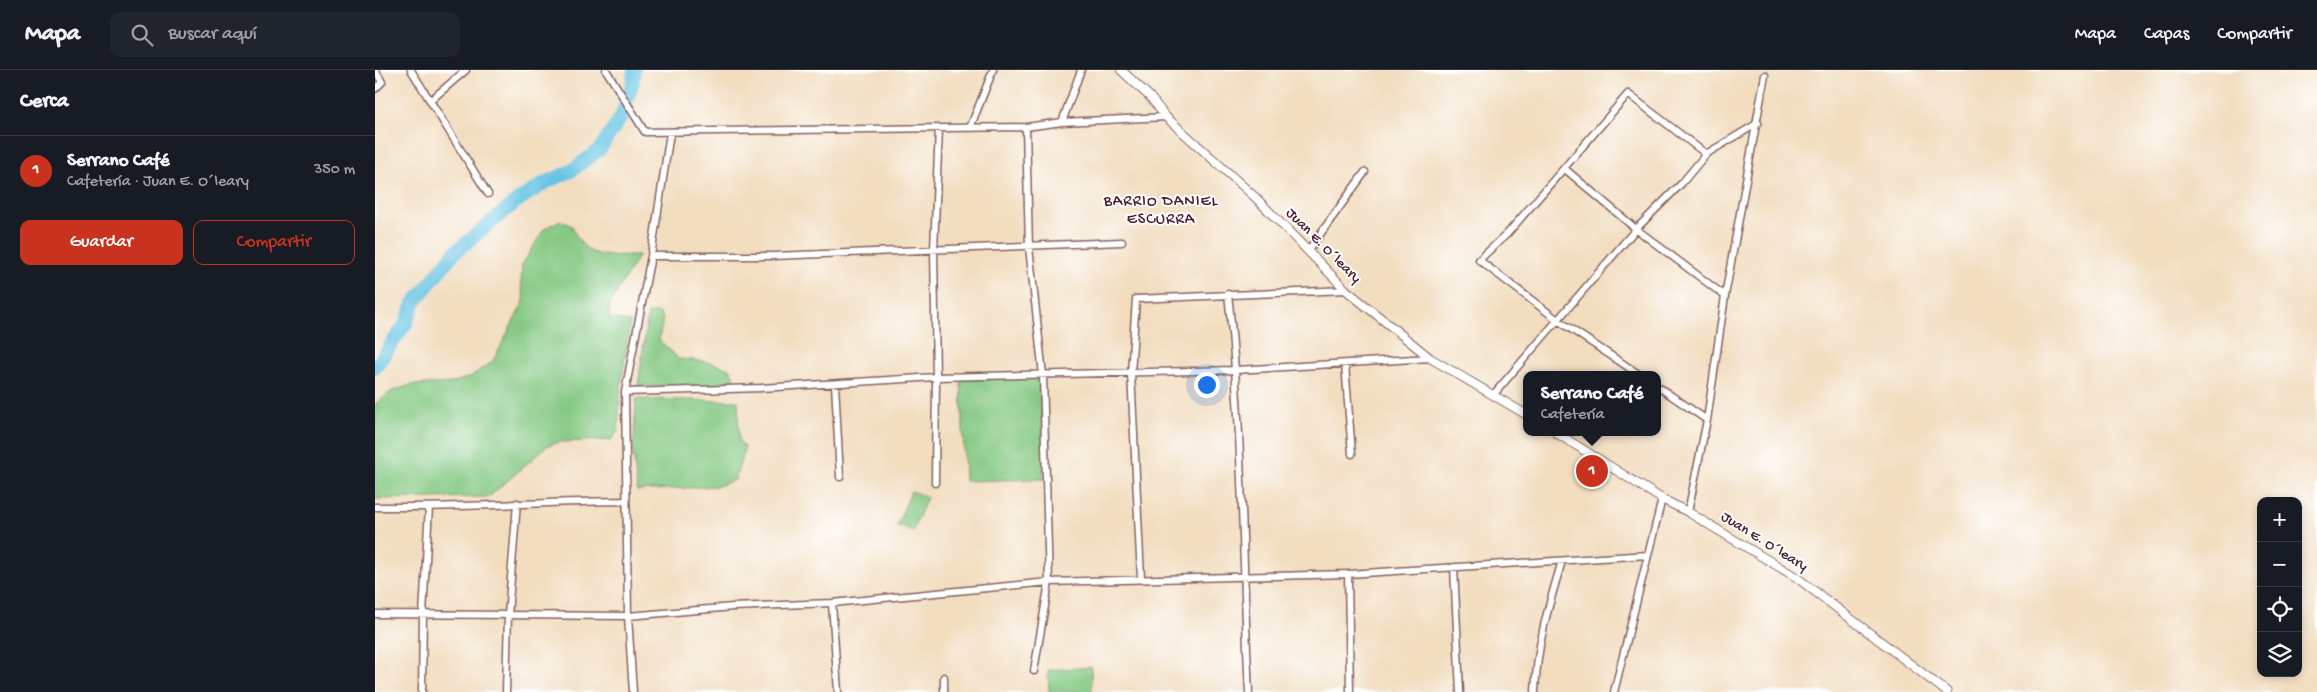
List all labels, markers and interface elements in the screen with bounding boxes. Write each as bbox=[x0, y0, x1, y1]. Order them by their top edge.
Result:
search box bbox=[110, 12, 460, 57]
text: Mapa bbox=[25, 20, 80, 49]
icon: search bbox=[128, 21, 156, 49]
text: Buscar aquí bbox=[168, 23, 257, 46]
text: Mapa bbox=[2075, 24, 2116, 45]
text: Capas bbox=[2144, 24, 2189, 45]
text: Compartir bbox=[2217, 24, 2292, 45]
text: Cerca bbox=[20, 90, 68, 115]
text: Serrano Café bbox=[67, 150, 169, 173]
text: 1 bbox=[33, 161, 39, 180]
text: 350 m bbox=[314, 161, 355, 180]
text: Cafetería · Juan E. O´leary bbox=[67, 173, 249, 192]
district label: BARRIO DANIEL ESCURRA bbox=[1103, 193, 1218, 230]
street label: Juan E. O´leary bbox=[1282, 205, 1365, 288]
button: Guardar bbox=[20, 220, 183, 265]
button: Compartir bbox=[193, 220, 355, 265]
popup bbox=[1523, 371, 1661, 436]
your location bbox=[1194, 372, 1220, 398]
text: Serrano Café bbox=[1541, 383, 1643, 406]
text: Cafetería bbox=[1541, 406, 1604, 425]
pin: 1 bbox=[1576, 452, 1608, 490]
map controls bbox=[2257, 497, 2302, 677]
button: + bbox=[2257, 497, 2302, 542]
street label: Juan E. O´leary bbox=[1717, 508, 1811, 576]
button: − bbox=[2257, 542, 2302, 587]
button: locate bbox=[2257, 587, 2302, 632]
button: layers bbox=[2257, 632, 2302, 677]

